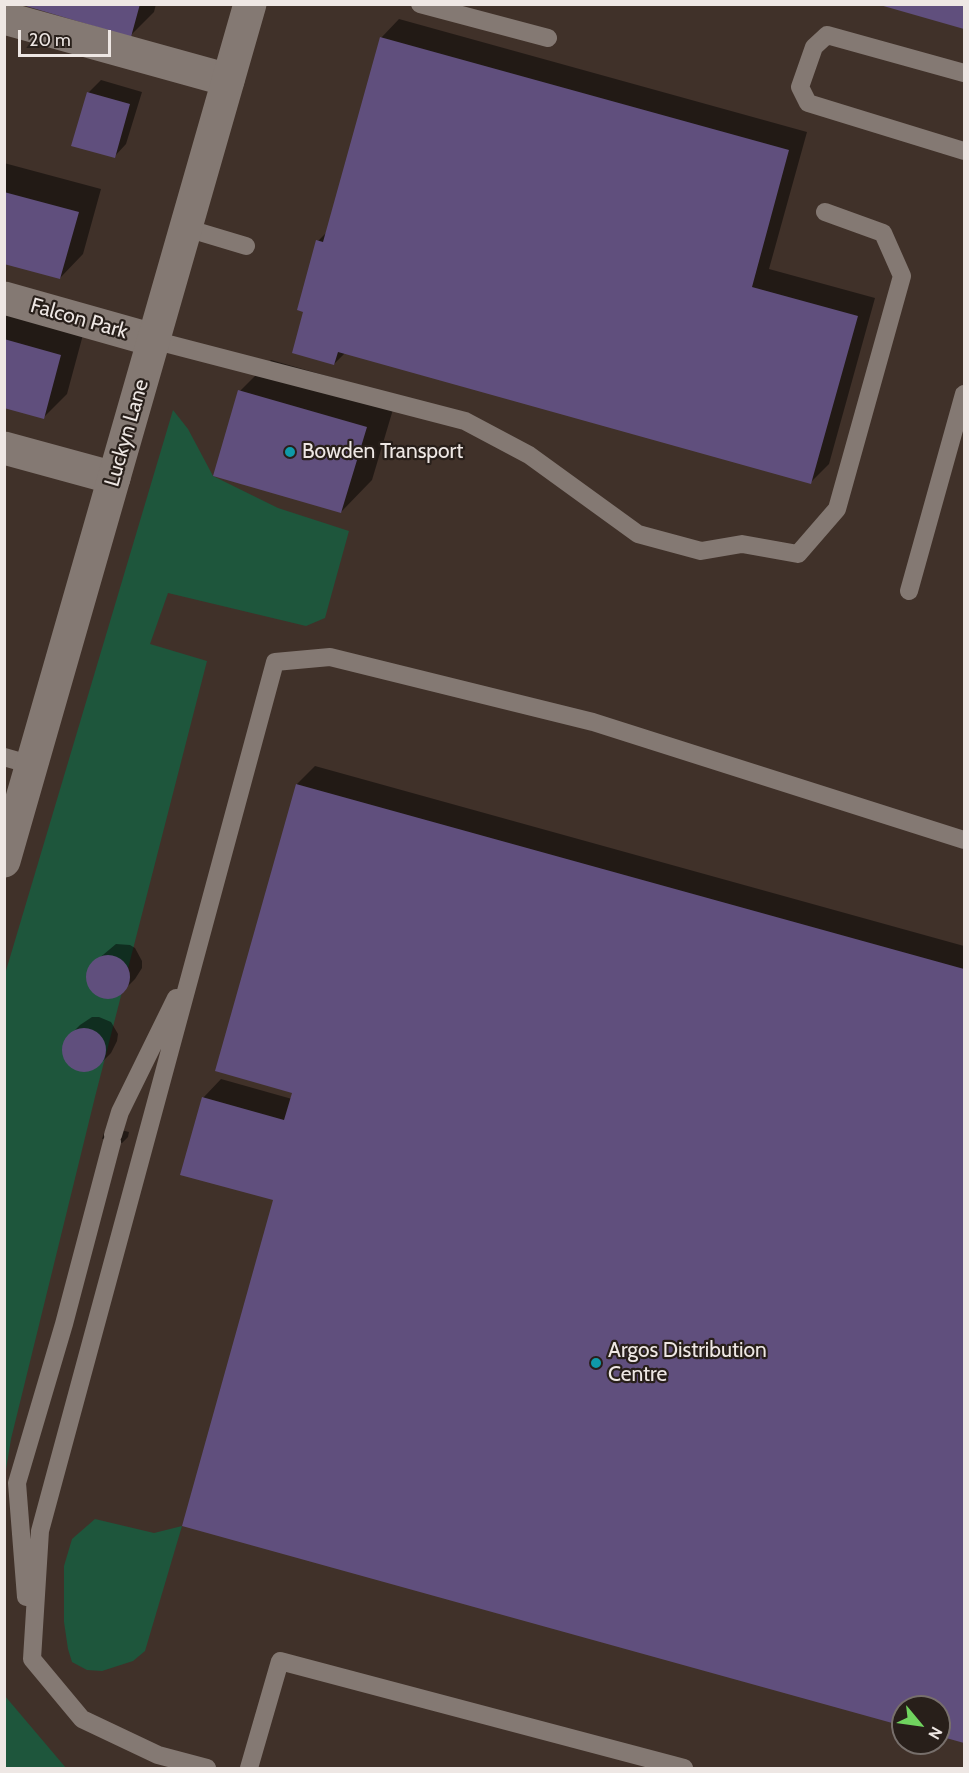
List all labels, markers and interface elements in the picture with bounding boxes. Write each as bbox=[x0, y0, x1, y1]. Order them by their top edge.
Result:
scale bar bbox=[21, 18, 114, 56]
text: 20 m bbox=[29, 29, 71, 51]
street label: Falcon Park bbox=[27, 293, 131, 345]
street label: Luckyn Lane bbox=[100, 376, 154, 490]
place label: Bowden Transport bbox=[302, 439, 463, 465]
marker: Bowden Transport bbox=[283, 445, 297, 459]
place label: Argos Distribution Centre bbox=[608, 1338, 767, 1388]
marker: Argos Distribution Centre bbox=[589, 1356, 603, 1370]
north arrow bbox=[891, 1695, 951, 1755]
text: N bbox=[924, 1723, 946, 1743]

